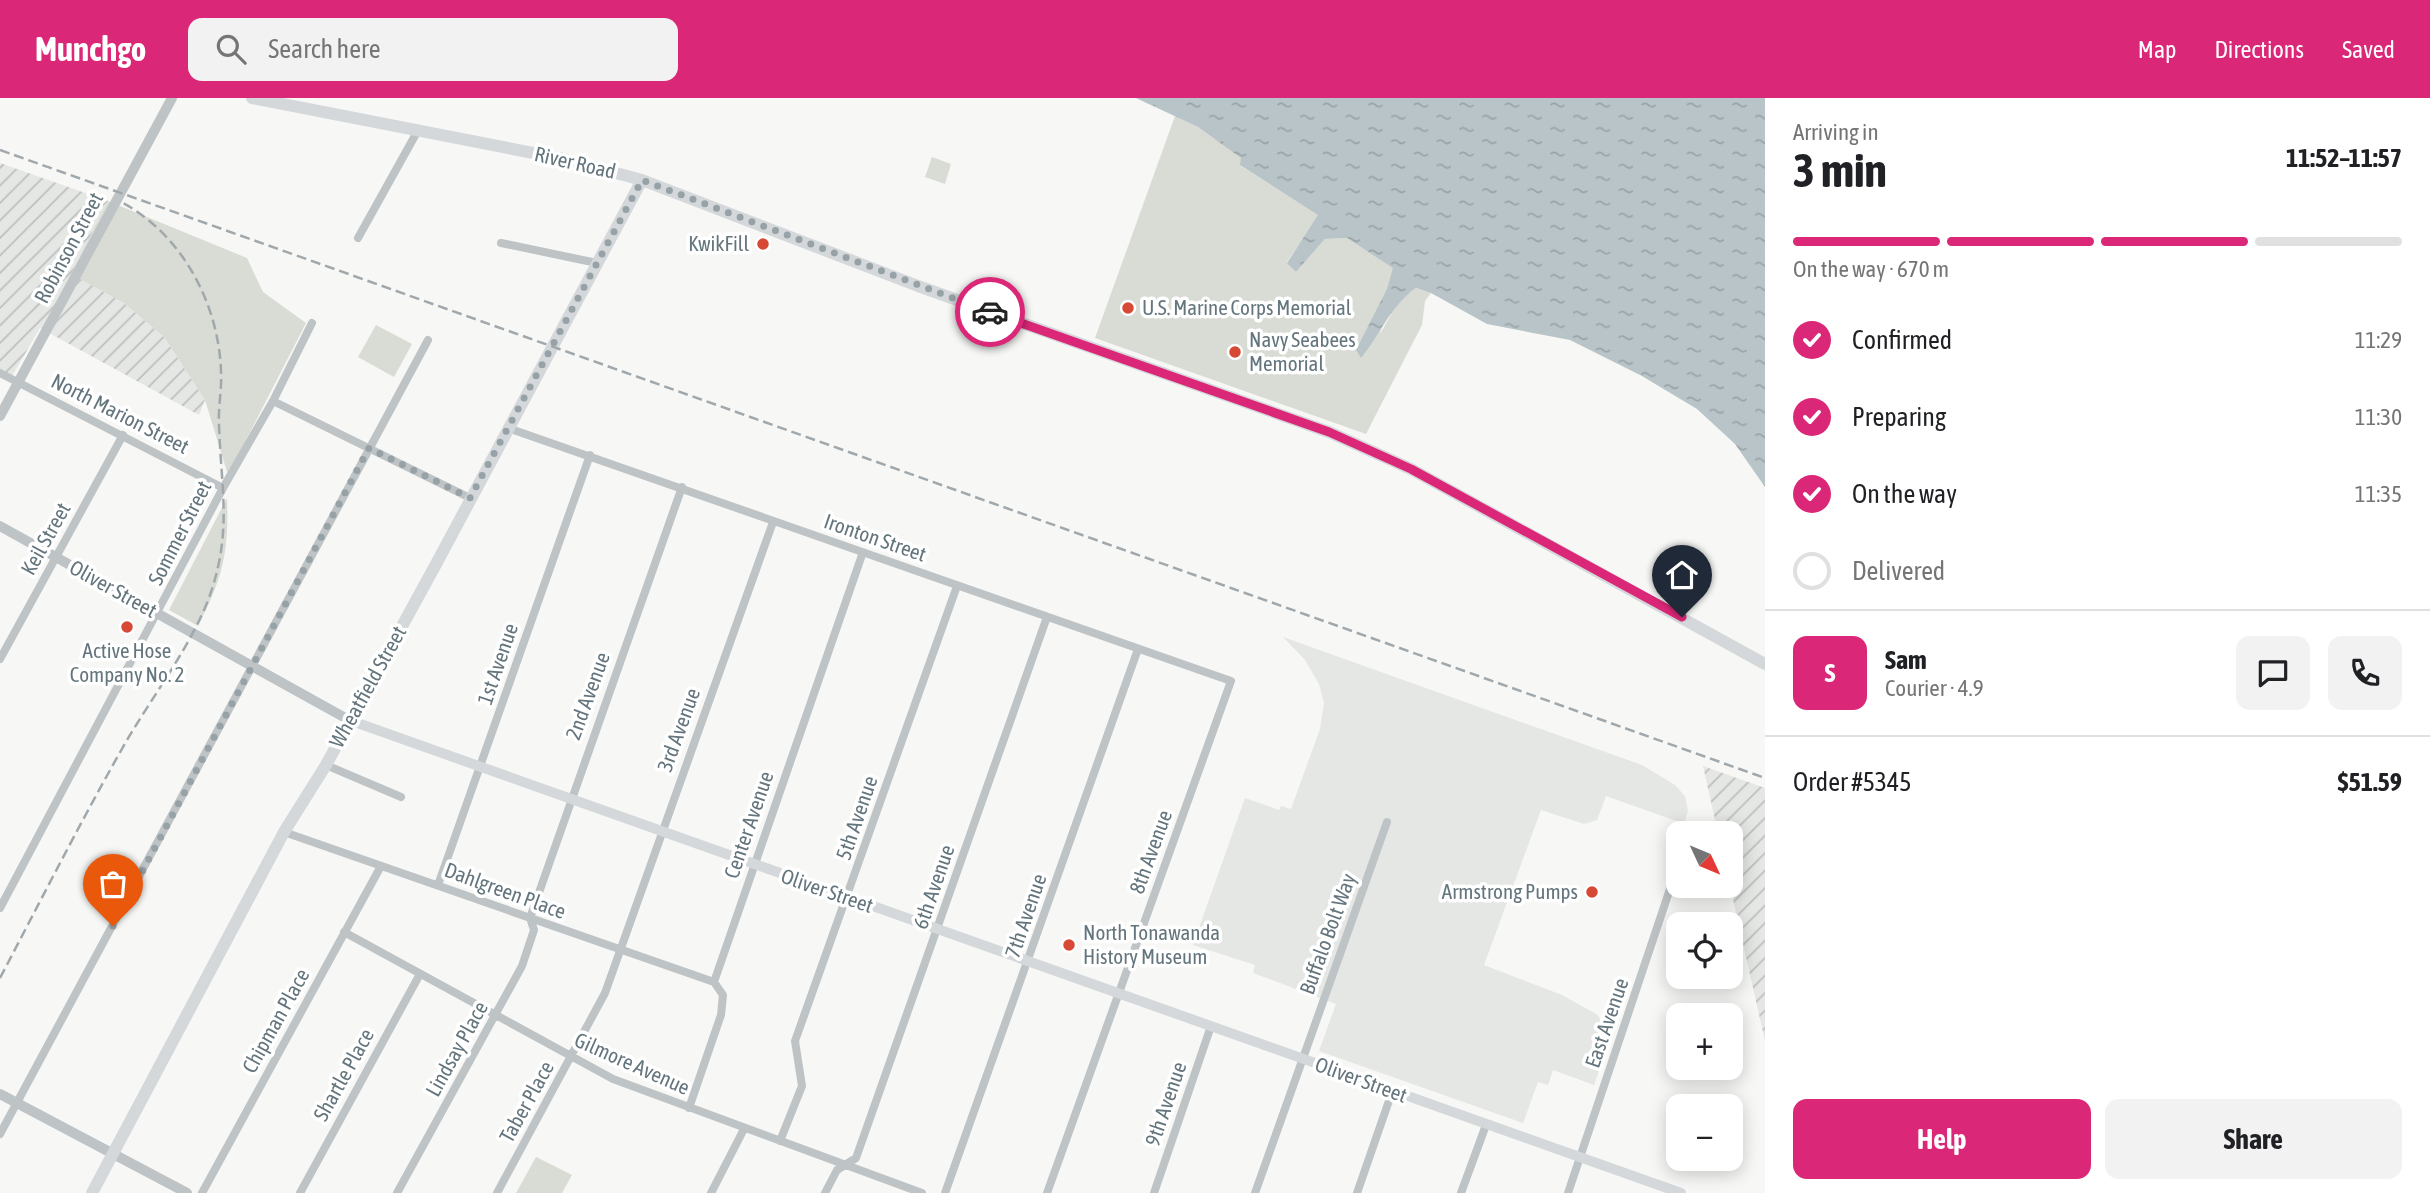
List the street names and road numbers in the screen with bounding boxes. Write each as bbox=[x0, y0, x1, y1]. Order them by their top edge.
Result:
street label: River Road bbox=[532, 141, 618, 183]
street label: Robinson Street bbox=[29, 188, 107, 307]
street label: North Marion Street bbox=[48, 368, 193, 458]
street label: Sommer Street bbox=[143, 476, 216, 589]
street label: Keil Street bbox=[16, 498, 75, 579]
street label: Ironton Street bbox=[821, 508, 930, 566]
street label: Oliver Street bbox=[66, 554, 161, 622]
street label: 1st Avenue bbox=[472, 620, 522, 707]
street label: Wheatfield Street bbox=[324, 622, 410, 751]
street label: 2nd Avenue bbox=[560, 649, 614, 743]
street label: 3rd Avenue bbox=[652, 685, 704, 775]
street label: Center Avenue bbox=[719, 768, 778, 881]
street label: 5th Avenue bbox=[831, 773, 882, 863]
street label: 8th Avenue bbox=[1124, 807, 1176, 897]
street label: 6th Avenue bbox=[908, 842, 959, 932]
street label: Dahlgreen Place bbox=[442, 857, 569, 923]
street label: Oliver Street bbox=[778, 863, 877, 917]
street label: Buffalo Bolt Way bbox=[1294, 870, 1360, 997]
street label: 7th Avenue bbox=[1000, 871, 1051, 961]
street label: Chipman Place bbox=[237, 964, 314, 1077]
street label: East Avenue bbox=[1580, 975, 1633, 1071]
street label: Lindsay Place bbox=[420, 997, 492, 1100]
street label: Shartle Place bbox=[308, 1024, 378, 1125]
street label: Gilmore Avenue bbox=[571, 1027, 694, 1099]
street label: Oliver Street bbox=[1312, 1051, 1410, 1107]
street label: Taber Place bbox=[494, 1057, 558, 1146]
street label: 9th Avenue bbox=[1140, 1059, 1191, 1149]

